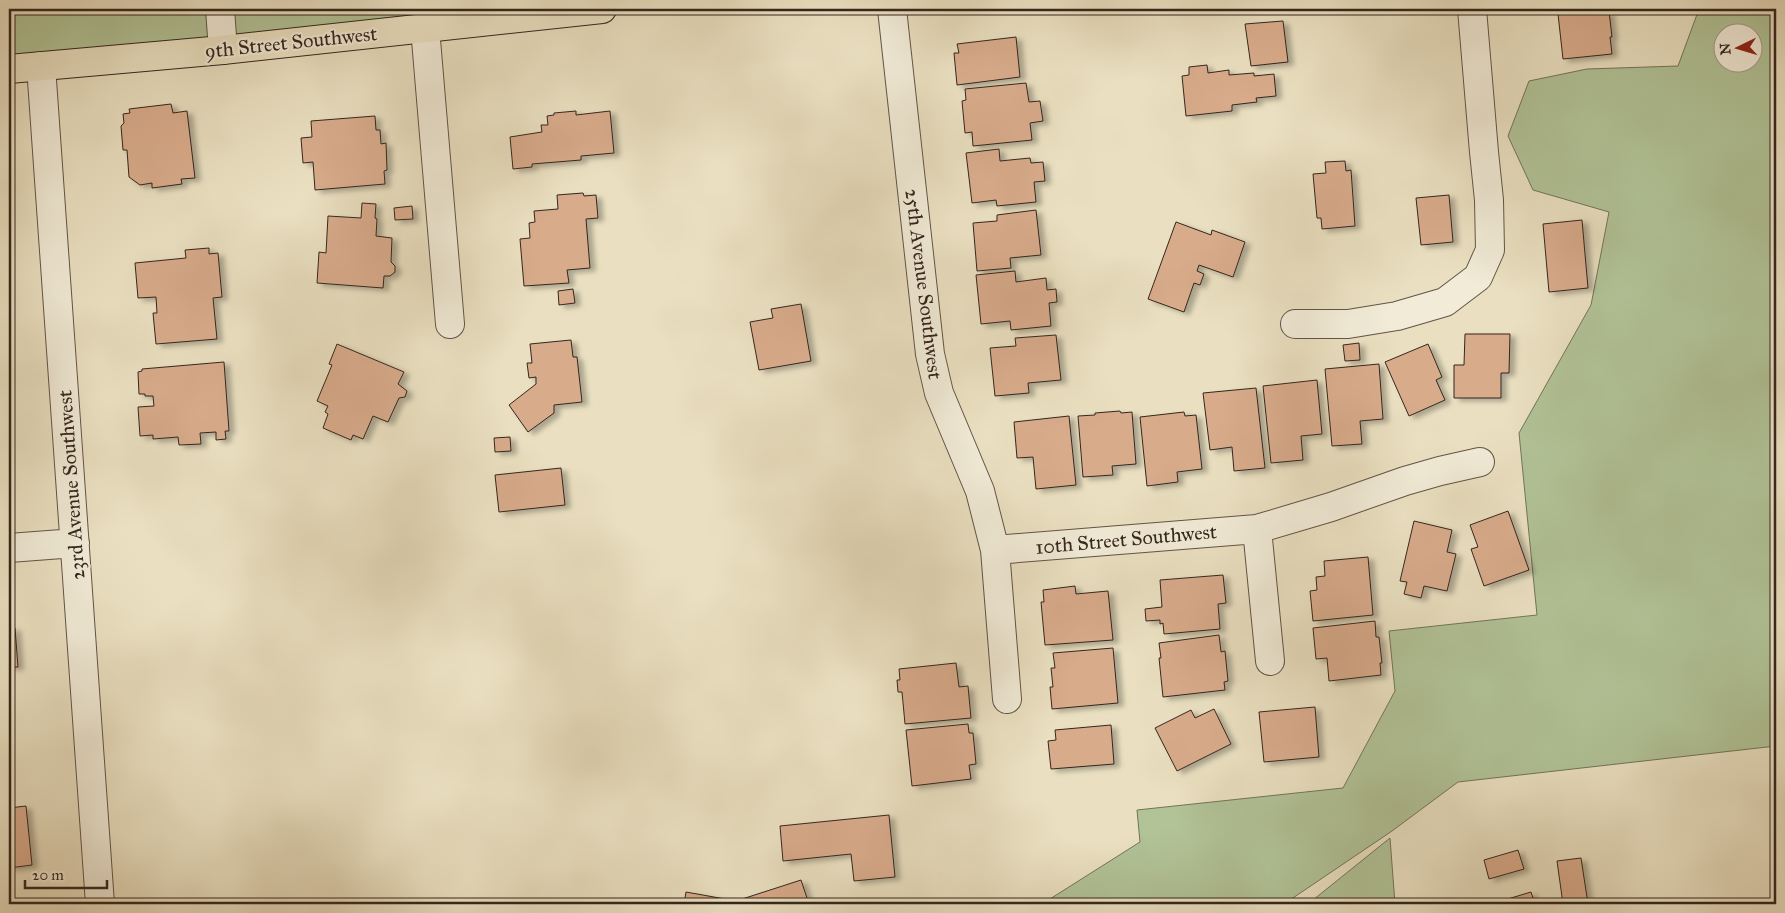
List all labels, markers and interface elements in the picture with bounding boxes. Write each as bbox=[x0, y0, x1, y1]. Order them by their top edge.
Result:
street label: 9th Street Southwest bbox=[204, 21, 378, 63]
north arrow bbox=[1712, 22, 1762, 72]
text: N bbox=[1717, 42, 1735, 56]
street label: 25th Avenue Southwest bbox=[900, 187, 948, 381]
street label: 23rd Avenue Southwest bbox=[52, 389, 90, 581]
street label: 10th Street Southwest bbox=[1034, 519, 1218, 559]
scale bar bbox=[25, 858, 108, 890]
text: 20 m bbox=[32, 866, 64, 884]

